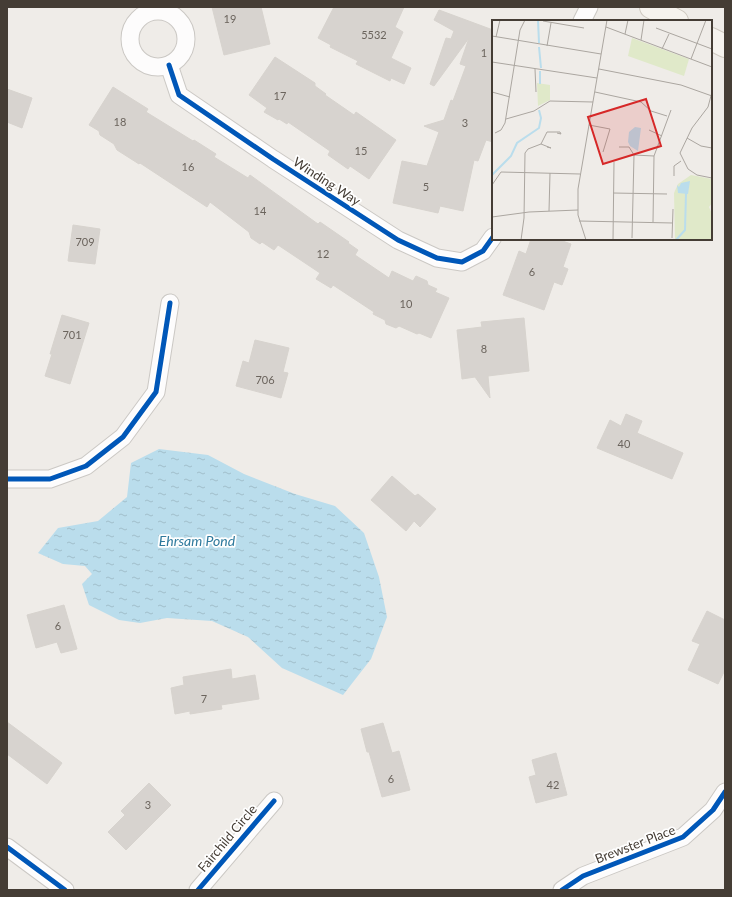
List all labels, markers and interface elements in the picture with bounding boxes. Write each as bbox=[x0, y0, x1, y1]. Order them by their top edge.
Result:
house number: 19 bbox=[224, 12, 236, 25]
inset map bbox=[492, 20, 712, 240]
house number: 5532 bbox=[361, 28, 387, 41]
house number: 1 bbox=[481, 46, 487, 59]
house number: 17 bbox=[274, 89, 286, 102]
house number: 18 bbox=[114, 115, 126, 128]
house number: 3 bbox=[462, 116, 468, 129]
house number: 15 bbox=[355, 144, 367, 157]
street label: Winding Way bbox=[290, 153, 364, 209]
house number: 16 bbox=[182, 160, 194, 173]
house number: 5 bbox=[423, 180, 429, 193]
house number: 14 bbox=[254, 204, 267, 217]
house number: 709 bbox=[75, 235, 95, 248]
house number: 12 bbox=[317, 247, 329, 260]
house number: 6 bbox=[529, 265, 535, 278]
house number: 10 bbox=[400, 297, 413, 310]
house number: 701 bbox=[62, 328, 82, 341]
house number: 8 bbox=[481, 342, 487, 355]
house number: 706 bbox=[255, 373, 275, 386]
house number: 40 bbox=[618, 437, 631, 450]
water label: Ehrsam Pond bbox=[159, 532, 236, 549]
house number: 6 bbox=[55, 619, 61, 632]
house number: 7 bbox=[201, 692, 207, 705]
house number: 6 bbox=[388, 772, 394, 785]
house number: 42 bbox=[547, 778, 559, 791]
house number: 3 bbox=[145, 798, 151, 811]
street label: Fairchild Circle bbox=[194, 801, 260, 875]
street label: Brewster Place bbox=[593, 821, 678, 867]

